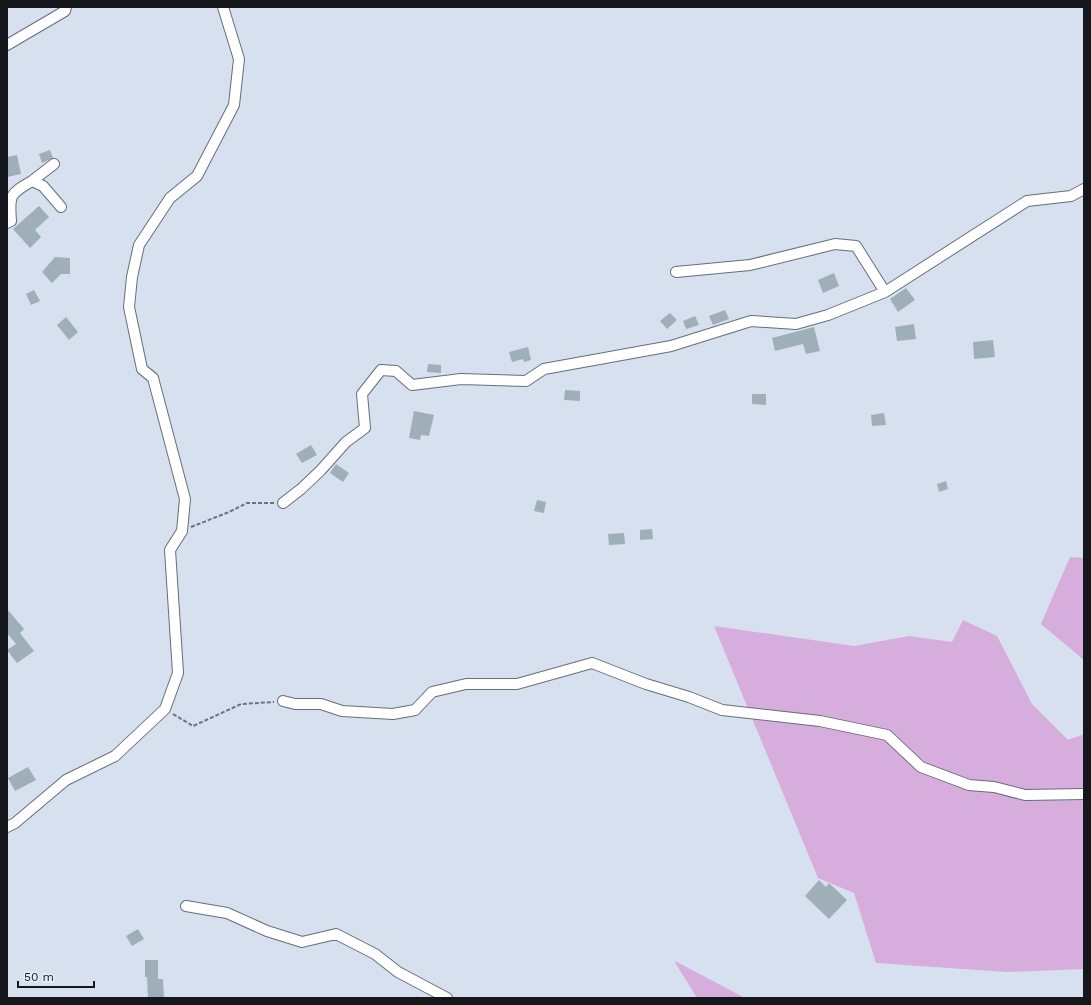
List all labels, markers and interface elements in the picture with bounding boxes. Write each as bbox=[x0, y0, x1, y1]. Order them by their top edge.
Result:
scale bar bbox=[18, 963, 94, 989]
text: 50 m bbox=[24, 970, 54, 984]

